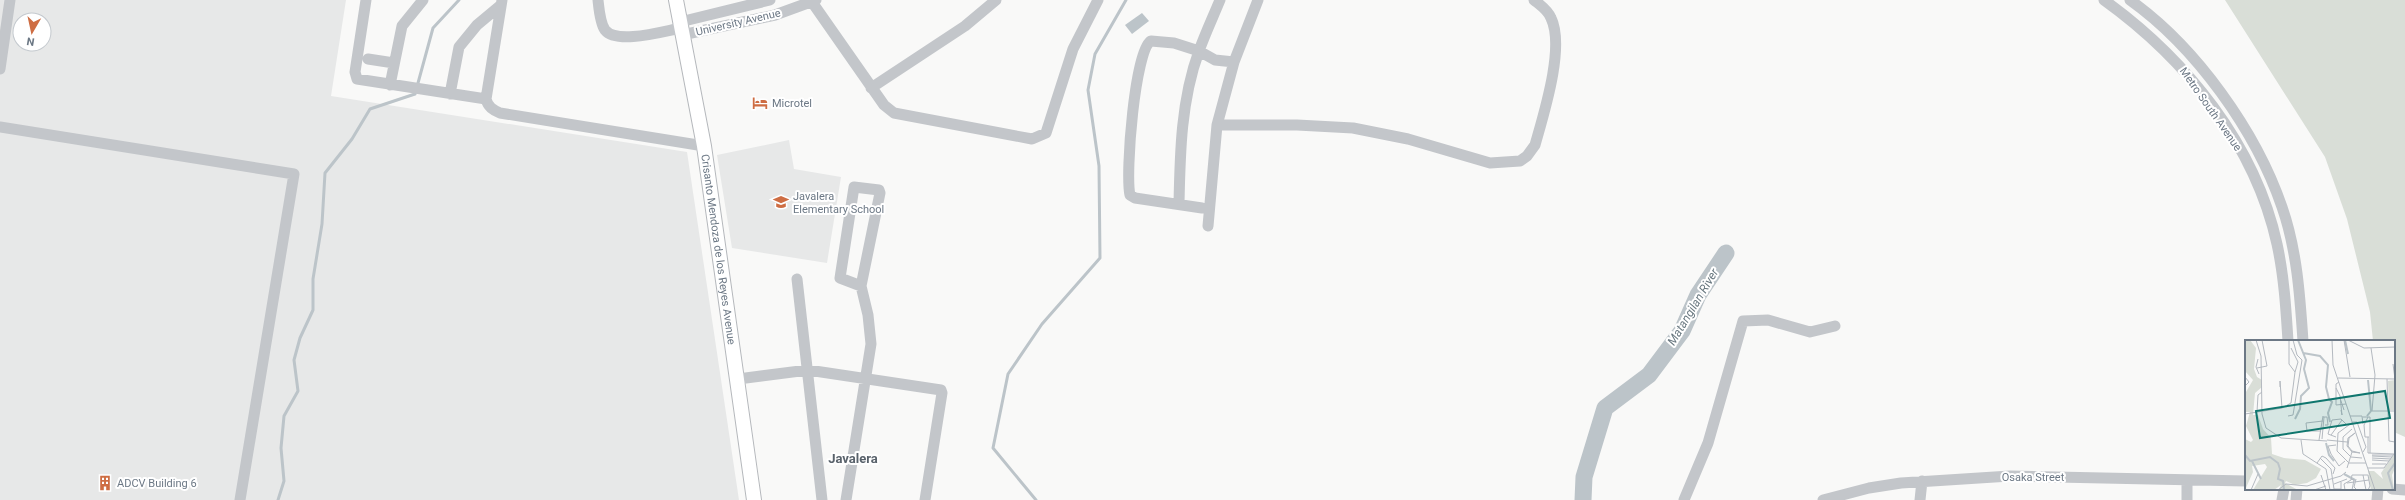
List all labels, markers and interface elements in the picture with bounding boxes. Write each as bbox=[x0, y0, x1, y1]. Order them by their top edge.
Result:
street label: University Avenue bbox=[694, 6, 782, 39]
north arrow bbox=[12, 12, 52, 52]
text: N bbox=[25, 34, 35, 48]
street label: Metro South Avenue bbox=[2177, 65, 2244, 154]
hotel icon: Microtel bbox=[751, 94, 769, 112]
place label: Microtel bbox=[772, 97, 812, 110]
street label: Crisanto Mendoza de los Reyes Avenue bbox=[698, 153, 738, 346]
place label: Javalera Elementary School bbox=[793, 190, 884, 216]
school or university icon: Javalera Elementary School bbox=[772, 193, 790, 211]
water label: Matangilan River bbox=[1665, 265, 1722, 348]
inset map bbox=[2245, 340, 2395, 490]
district label: Javalera bbox=[828, 451, 878, 466]
street label: Osaka Street bbox=[2002, 471, 2065, 484]
building icon: ADCV Building 6 bbox=[96, 474, 114, 492]
place label: ADCV Building 6 bbox=[117, 477, 197, 490]

